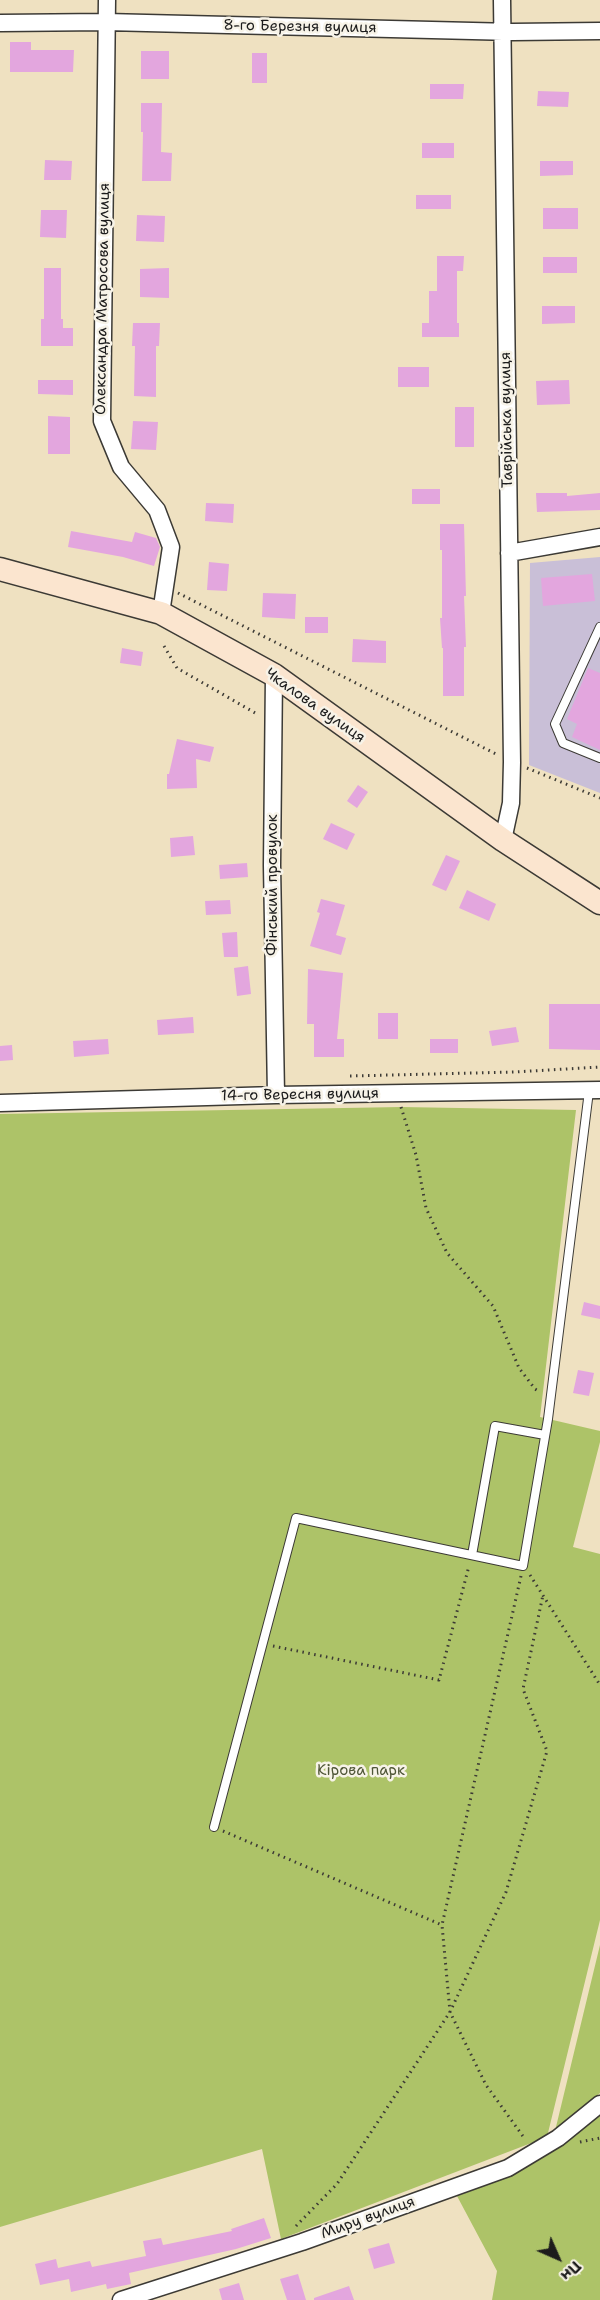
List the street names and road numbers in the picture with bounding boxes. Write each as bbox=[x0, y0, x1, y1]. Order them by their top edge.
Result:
street label: 8-го Березня вулиця bbox=[223, 17, 377, 37]
street label: Олександра Матросова вулиця bbox=[92, 183, 114, 415]
street label: Таврійська вулиця bbox=[497, 352, 517, 488]
street label: Чкалова вулиця bbox=[261, 665, 369, 747]
street label: Фінський провулок bbox=[264, 814, 282, 956]
street label: 14-го Вересня вулиця bbox=[221, 1085, 379, 1105]
street label: Миру вулиця bbox=[319, 2193, 417, 2243]

